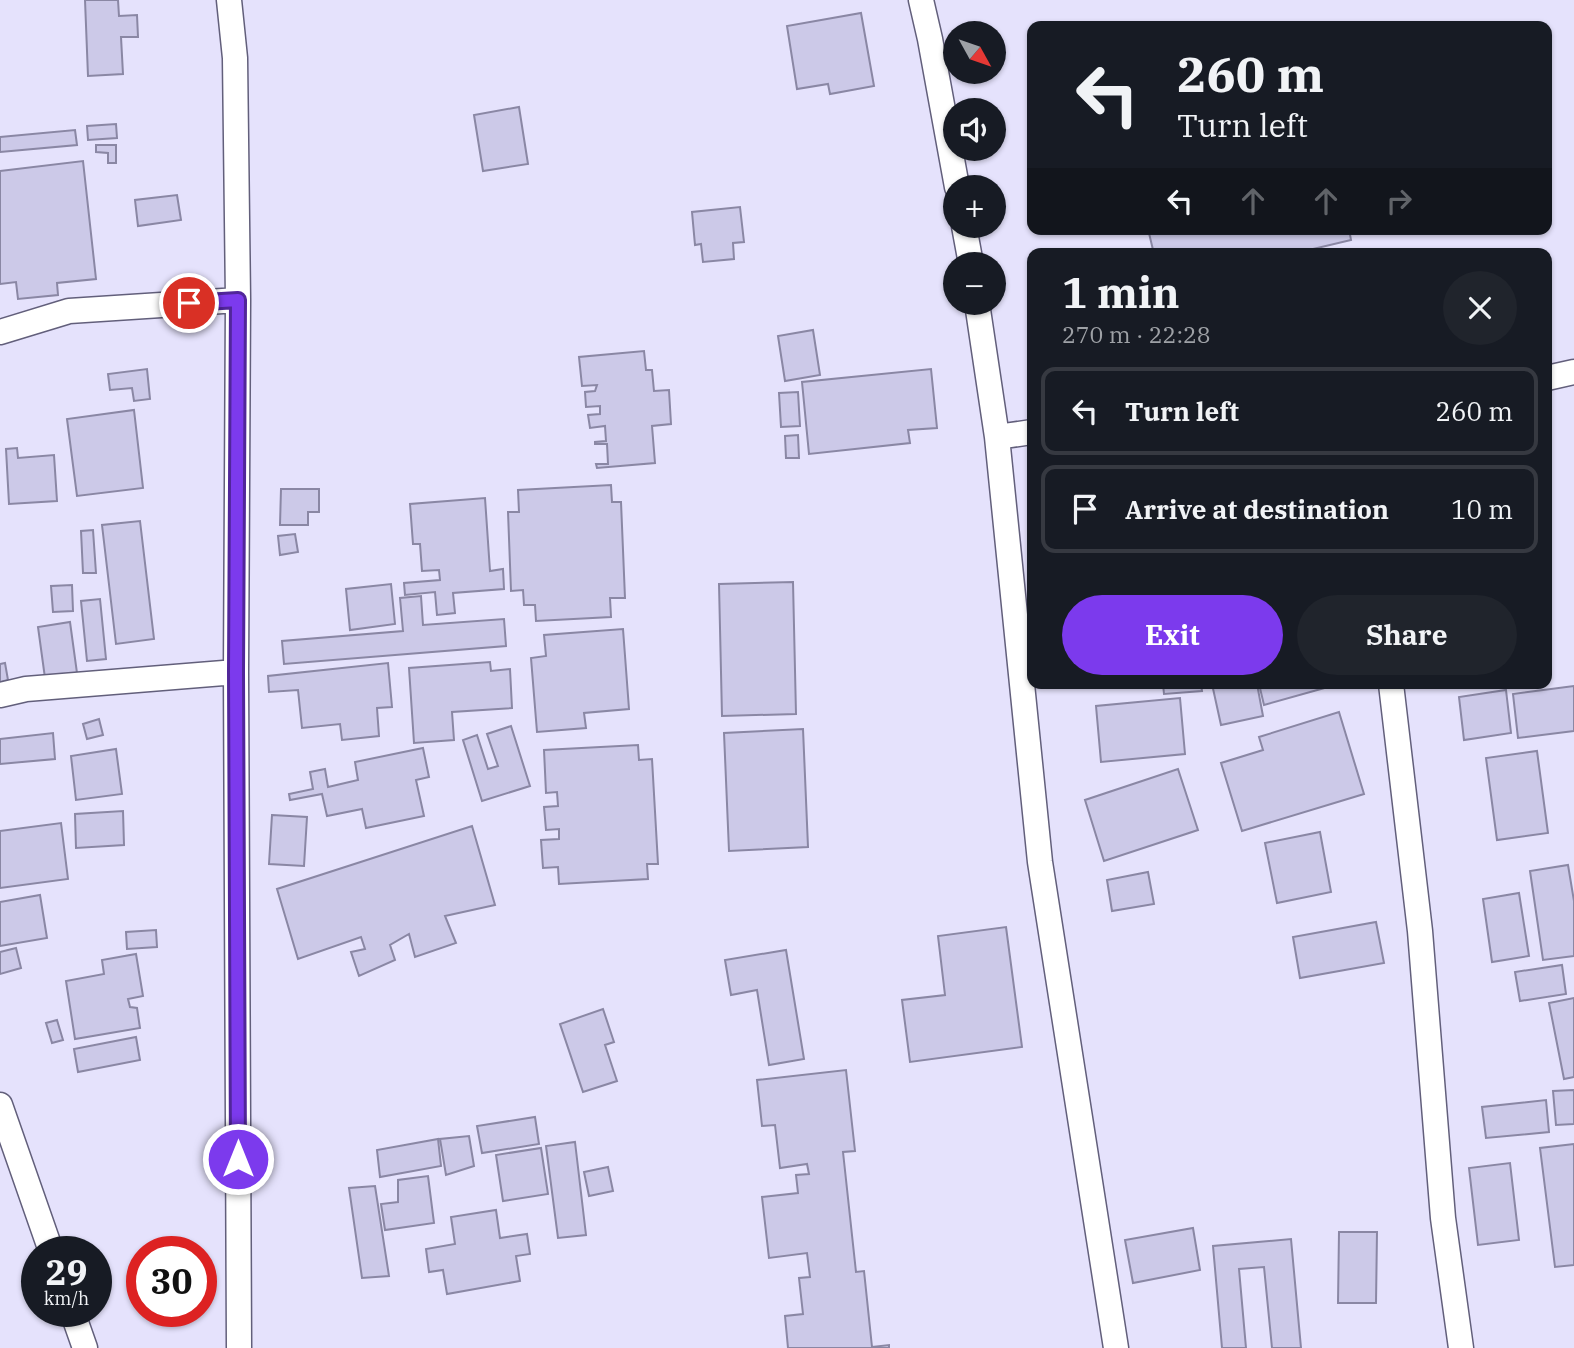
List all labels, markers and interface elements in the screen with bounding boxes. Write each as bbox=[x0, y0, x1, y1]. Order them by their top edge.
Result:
north arrow bbox=[943, 21, 1006, 84]
map controls bbox=[943, 21, 1006, 315]
text: 260 m bbox=[1177, 42, 1324, 105]
icon: left bbox=[1062, 49, 1153, 140]
button: sound bbox=[943, 98, 1006, 161]
text: Turn left bbox=[1177, 104, 1308, 146]
button: + bbox=[943, 175, 1006, 238]
icon: left bbox=[1161, 182, 1199, 220]
icon: ahead bbox=[1234, 182, 1272, 220]
icon: ahead bbox=[1307, 182, 1345, 220]
icon: right bbox=[1380, 182, 1418, 220]
button: − bbox=[943, 252, 1006, 315]
text: 1 min bbox=[1062, 265, 1180, 320]
button: close bbox=[1443, 271, 1517, 345]
pin bbox=[159, 273, 219, 333]
icon: arrive bbox=[170, 284, 208, 322]
text: 270 m · 22:28 bbox=[1062, 319, 1211, 349]
icon: left bbox=[1066, 392, 1104, 430]
text: Turn left bbox=[1125, 394, 1239, 428]
text: 260 m bbox=[1435, 394, 1513, 428]
icon: arrive bbox=[1066, 490, 1104, 528]
text: Arrive at destination bbox=[1125, 492, 1389, 526]
text: 10 m bbox=[1451, 492, 1513, 526]
button: Exit bbox=[1062, 595, 1283, 675]
button: Share bbox=[1297, 595, 1517, 675]
position arrow bbox=[201, 1122, 275, 1196]
speed limit sign: 30 bbox=[126, 1236, 217, 1327]
text: 29 bbox=[45, 1249, 88, 1295]
text: km/h bbox=[44, 1287, 89, 1310]

